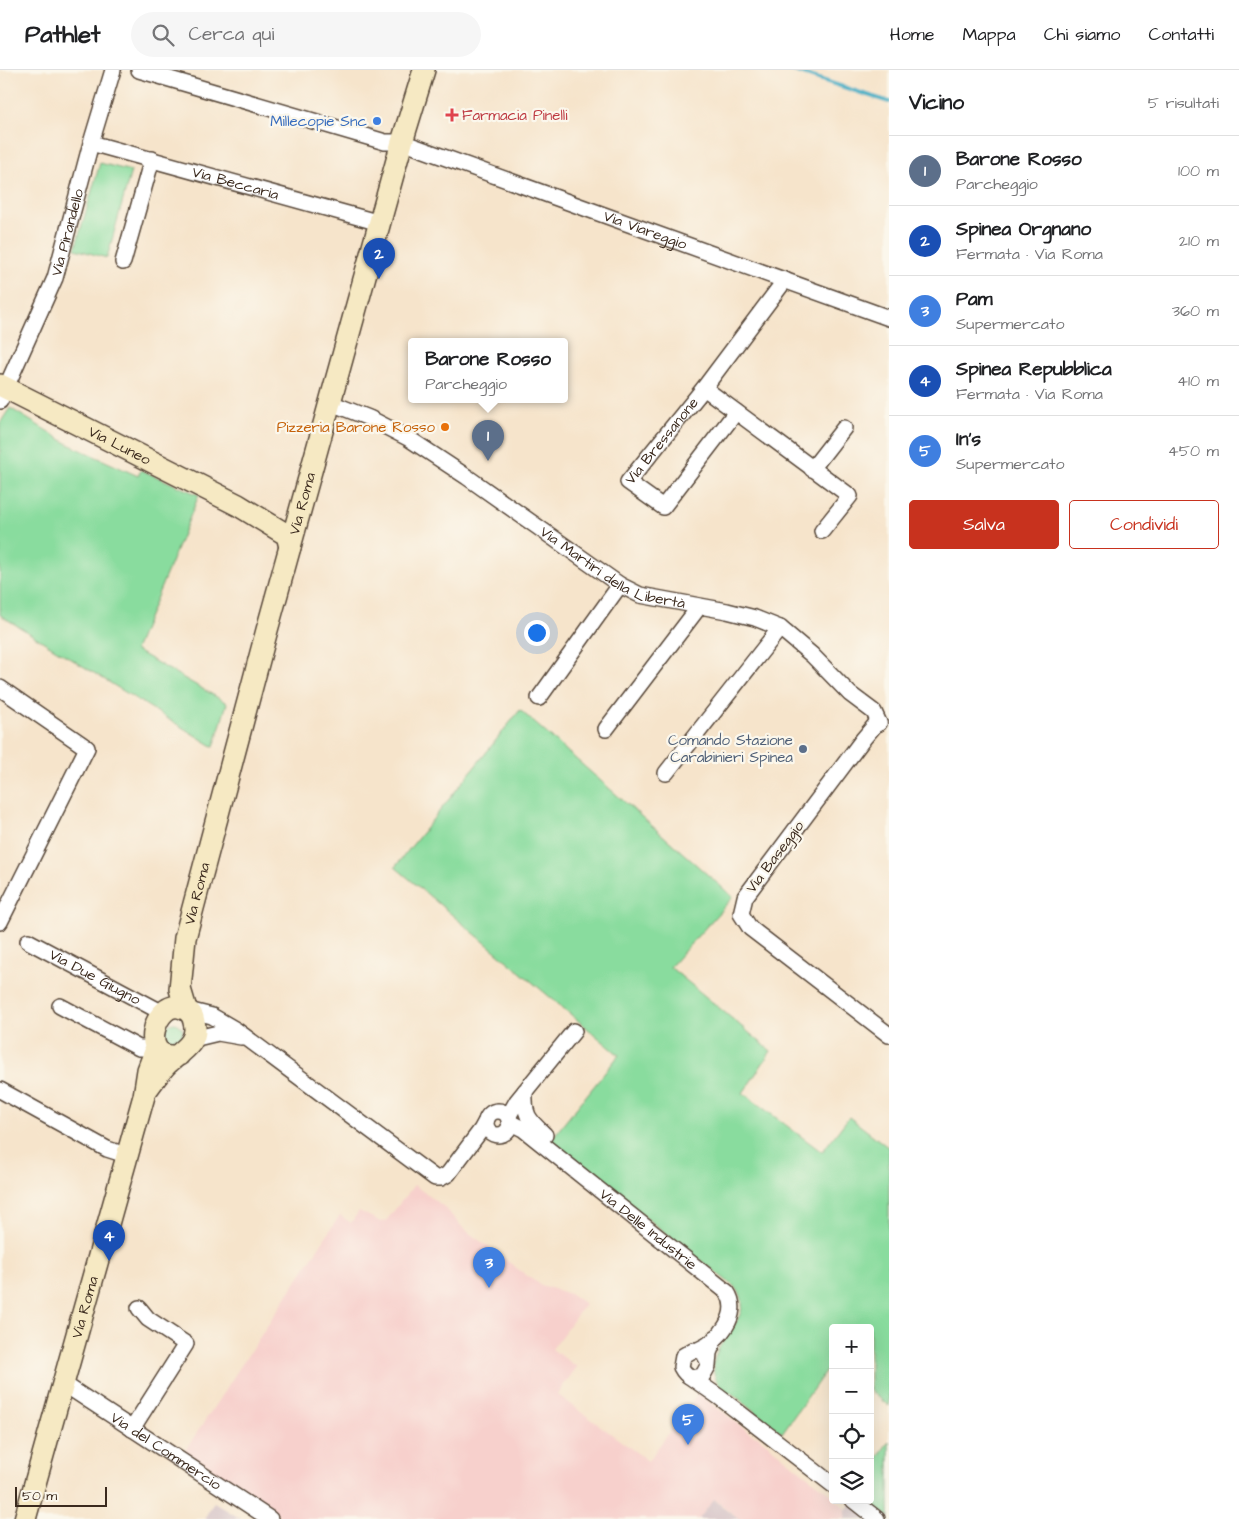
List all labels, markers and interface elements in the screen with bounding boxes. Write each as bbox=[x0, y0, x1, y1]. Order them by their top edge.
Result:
search box bbox=[131, 12, 481, 57]
text: Pathlet bbox=[25, 18, 101, 52]
icon: search bbox=[149, 21, 177, 49]
text: Cerca qui bbox=[189, 21, 274, 48]
text: Home bbox=[890, 22, 935, 47]
text: Mappa bbox=[963, 22, 1016, 47]
text: Chi siamo bbox=[1044, 22, 1120, 47]
text: Contatti bbox=[1148, 22, 1214, 47]
text: Vicino bbox=[909, 88, 964, 117]
text: 5 risultati bbox=[1148, 92, 1219, 114]
place label: Farmacia Pinelli bbox=[462, 105, 568, 126]
marker: Farmacia Pinelli bbox=[446, 109, 458, 121]
place label: Millecopie Snc bbox=[270, 111, 368, 132]
marker: Millecopie Snc bbox=[371, 115, 383, 127]
text: Barone Rosso bbox=[956, 146, 1082, 173]
text: 1 bbox=[924, 160, 926, 182]
text: 100 m bbox=[1178, 160, 1219, 182]
street label: Via Beccaria bbox=[190, 161, 282, 205]
text: Parcheggio bbox=[956, 173, 1038, 195]
street label: Via Pirandello bbox=[45, 186, 89, 278]
street label: Via Viareggio bbox=[601, 205, 690, 255]
text: Spinea Orgnano bbox=[956, 216, 1091, 243]
text: 2 bbox=[920, 230, 930, 252]
text: 210 m bbox=[1179, 230, 1219, 252]
pin: 2 bbox=[363, 238, 395, 279]
text: Fermata · Via Roma bbox=[956, 243, 1103, 265]
text: Pam bbox=[956, 286, 993, 313]
text: 3 bbox=[921, 300, 929, 322]
text: 360 m bbox=[1172, 300, 1219, 322]
text: Supermercato bbox=[956, 313, 1064, 335]
popup bbox=[408, 338, 568, 403]
text: Barone Rosso bbox=[425, 346, 551, 373]
text: Spinea Repubblica bbox=[956, 356, 1112, 383]
text: 4 bbox=[920, 370, 930, 392]
text: 410 m bbox=[1177, 370, 1219, 392]
text: Parcheggio bbox=[425, 373, 507, 395]
text: Fermata · Via Roma bbox=[956, 383, 1103, 405]
street label: Via Bressanone bbox=[620, 393, 703, 489]
place label: Pizzeria Barone Rosso bbox=[277, 417, 436, 438]
pin: 1 bbox=[472, 420, 504, 461]
street label: Via Luneo bbox=[85, 421, 155, 470]
marker: Pizzeria Barone Rosso bbox=[439, 421, 451, 433]
text: In's bbox=[956, 426, 981, 453]
text: 5 bbox=[919, 440, 931, 462]
text: 450 m bbox=[1168, 440, 1219, 462]
text: Supermercato bbox=[956, 453, 1064, 475]
street label: Via Roma bbox=[283, 470, 321, 537]
button: Salva bbox=[909, 500, 1059, 549]
button: Condividi bbox=[1069, 500, 1219, 549]
street label: Via Martiri della Libertà bbox=[536, 521, 687, 614]
your location bbox=[524, 620, 550, 646]
place label: Comando Stazione Carabinieri Spinea bbox=[668, 730, 793, 768]
marker: Comando Stazione Carabinieri Spinea bbox=[797, 743, 809, 755]
street label: Via Baseggio bbox=[741, 816, 810, 898]
street label: Via Roma bbox=[178, 860, 215, 927]
street label: Via Due Giugno bbox=[46, 944, 145, 1010]
street label: Via Delle Industrie bbox=[595, 1184, 701, 1275]
pin: 4 bbox=[93, 1220, 125, 1261]
pin: 3 bbox=[473, 1247, 505, 1288]
street label: Via Roma bbox=[66, 1273, 103, 1341]
map controls bbox=[829, 1324, 874, 1504]
button: + bbox=[829, 1324, 874, 1369]
button: − bbox=[829, 1369, 874, 1414]
pin: 5 bbox=[672, 1404, 704, 1445]
street label: Via del Commercio bbox=[107, 1407, 226, 1495]
button: locate bbox=[829, 1414, 874, 1459]
button: layers bbox=[829, 1459, 874, 1504]
scale bar bbox=[15, 1484, 108, 1507]
text: 50 m bbox=[22, 1486, 57, 1506]

